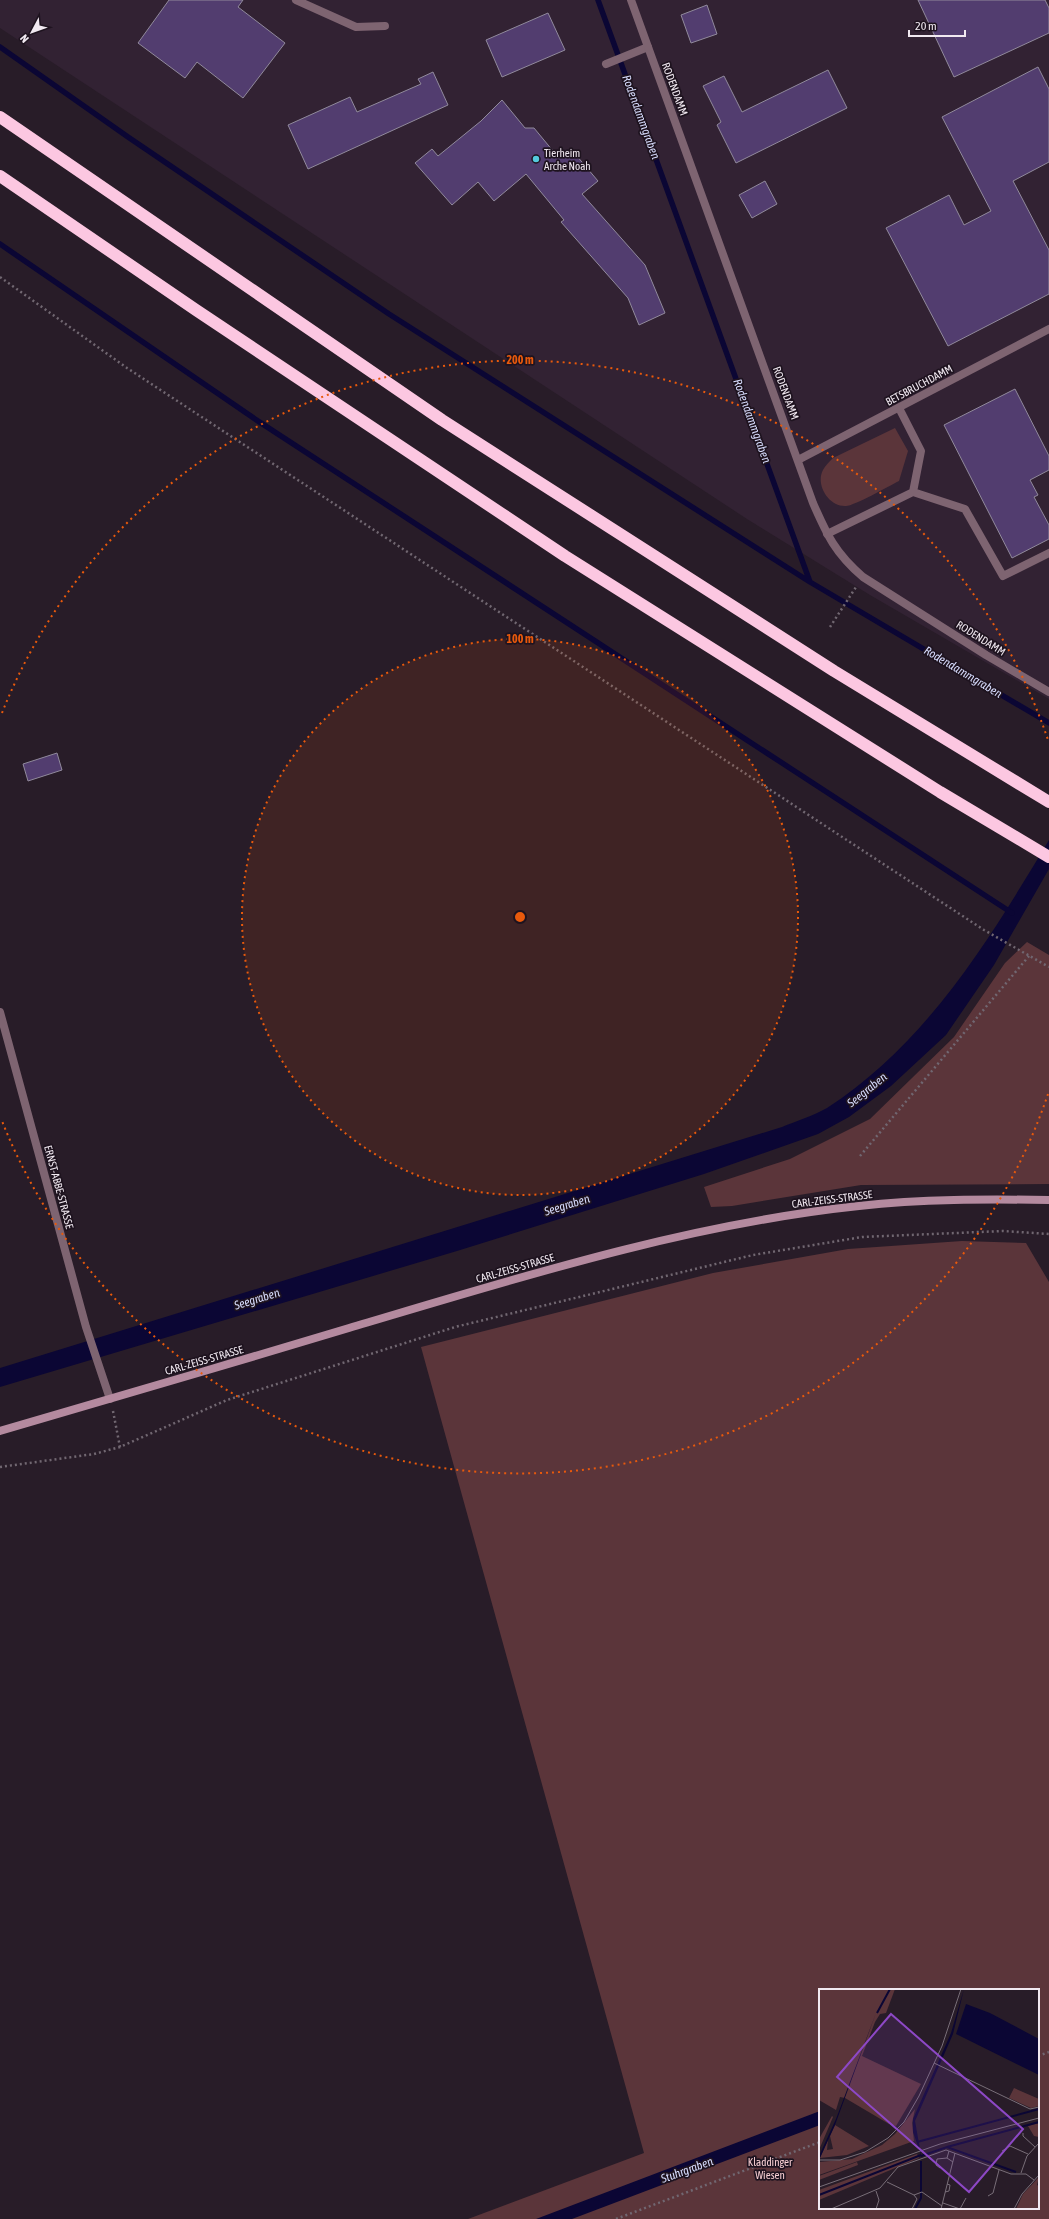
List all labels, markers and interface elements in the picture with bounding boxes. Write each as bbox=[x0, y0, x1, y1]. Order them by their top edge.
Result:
north arrow bbox=[12, 12, 52, 52]
scale bar bbox=[909, 12, 965, 38]
text: 20 m bbox=[915, 19, 937, 33]
text: N bbox=[18, 32, 31, 45]
street label: RODENDAMM bbox=[660, 61, 690, 117]
water label: Rodendammgraben bbox=[619, 73, 663, 161]
place label: Tierheim Arche Noah bbox=[544, 147, 591, 172]
marker: Tierheim Arche Noah bbox=[531, 154, 541, 164]
text: 200 m bbox=[506, 353, 534, 367]
street label: BETSBRUCHDAMM bbox=[883, 362, 955, 408]
street label: RODENDAMM bbox=[771, 365, 801, 421]
water label: Rodendammgraben bbox=[730, 377, 774, 465]
street label: RODENDAMM bbox=[954, 618, 1008, 658]
text: 100 m bbox=[506, 632, 534, 646]
water label: Rodendammgraben bbox=[921, 643, 1005, 701]
centre of rings bbox=[513, 910, 527, 924]
water label: Seegraben bbox=[844, 1070, 890, 1111]
street label: ERNST-ABBE-STRASSE bbox=[42, 1144, 76, 1230]
street label: CARL-ZEISS-STRASSE bbox=[791, 1188, 873, 1210]
water label: Seegraben bbox=[542, 1191, 592, 1219]
street label: CARL-ZEISS-STRASSE bbox=[474, 1251, 556, 1285]
water label: Seegraben bbox=[232, 1285, 282, 1313]
street label: CARL-ZEISS-STRASSE bbox=[163, 1343, 245, 1377]
inset map bbox=[819, 1989, 1039, 2209]
water label: Stuhrgraben bbox=[658, 2154, 715, 2186]
park label: Kladdinger Wiesen bbox=[748, 2156, 793, 2181]

